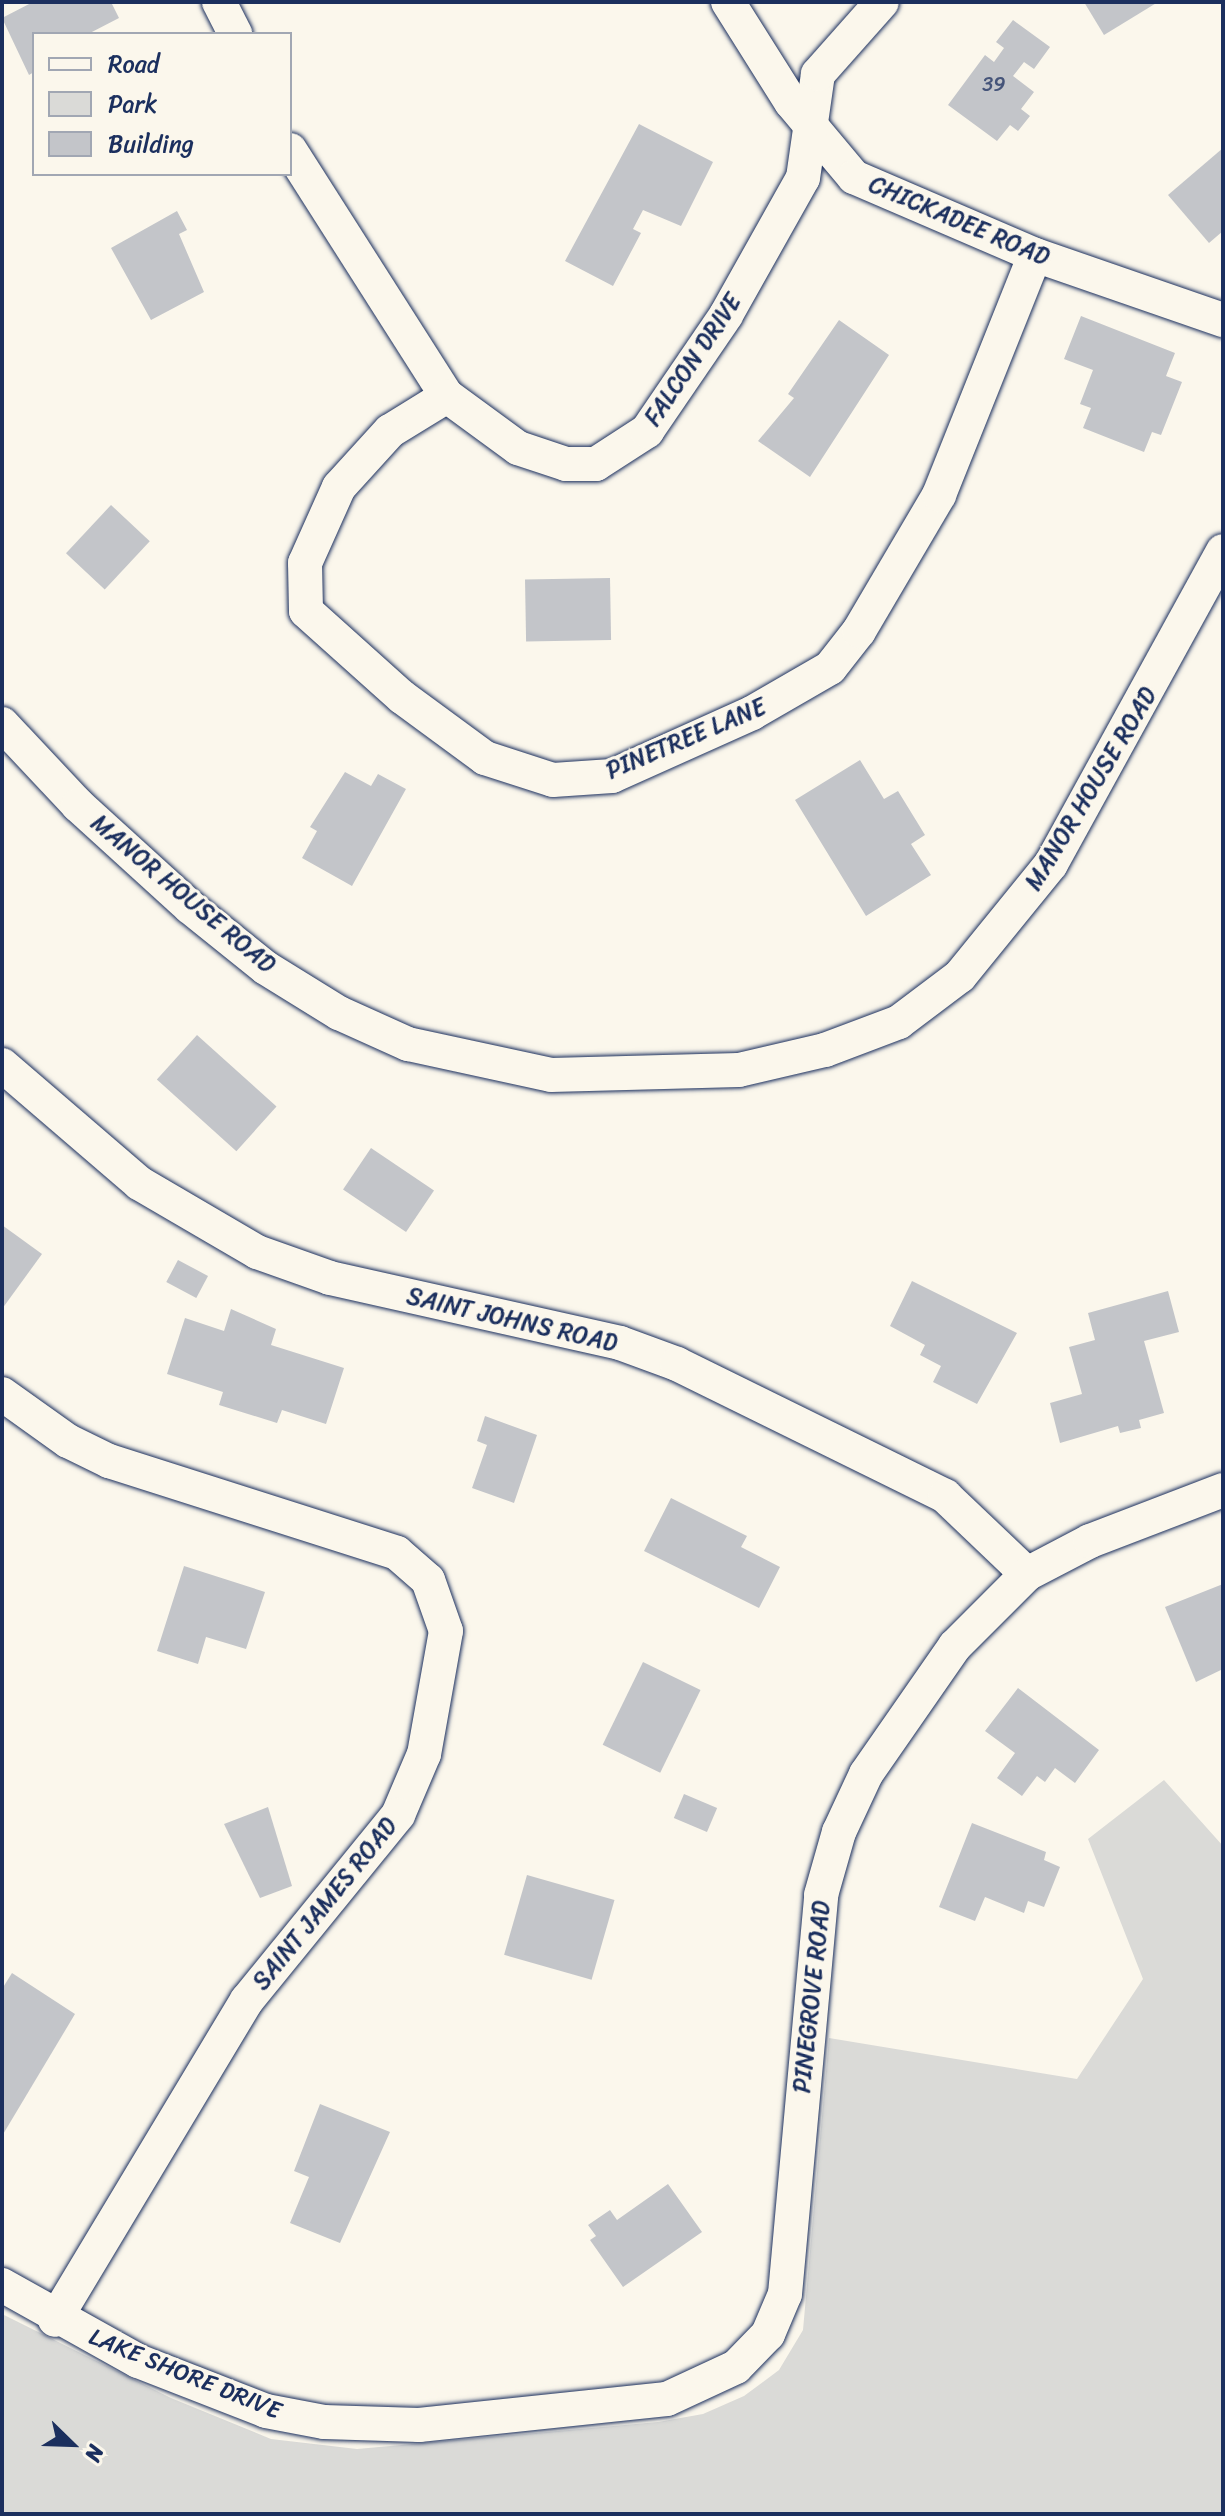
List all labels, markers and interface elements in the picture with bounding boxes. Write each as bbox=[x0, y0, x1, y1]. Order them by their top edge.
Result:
legend bbox=[32, 32, 292, 176]
text: Road bbox=[108, 43, 159, 85]
house number: 39 bbox=[982, 72, 1006, 96]
text: Park bbox=[108, 83, 157, 125]
text: Building bbox=[108, 123, 194, 165]
street label: CHICKADEE ROAD bbox=[864, 170, 1054, 272]
street label: FALCON DRIVE bbox=[637, 287, 749, 433]
street label: MANOR HOUSE ROAD bbox=[1019, 682, 1163, 896]
street label: PINETREE LANE bbox=[602, 692, 770, 786]
street label: MANOR HOUSE ROAD bbox=[85, 809, 281, 979]
street label: SAINT JOHNS ROAD bbox=[404, 1282, 620, 1358]
street label: SAINT JAMES ROAD bbox=[247, 1812, 403, 1996]
street label: PINEGROVE ROAD bbox=[788, 1899, 836, 2095]
street label: LAKE SHORE DRIVE bbox=[83, 2322, 287, 2426]
north arrow bbox=[32, 2404, 112, 2484]
text: N bbox=[74, 2439, 115, 2468]

